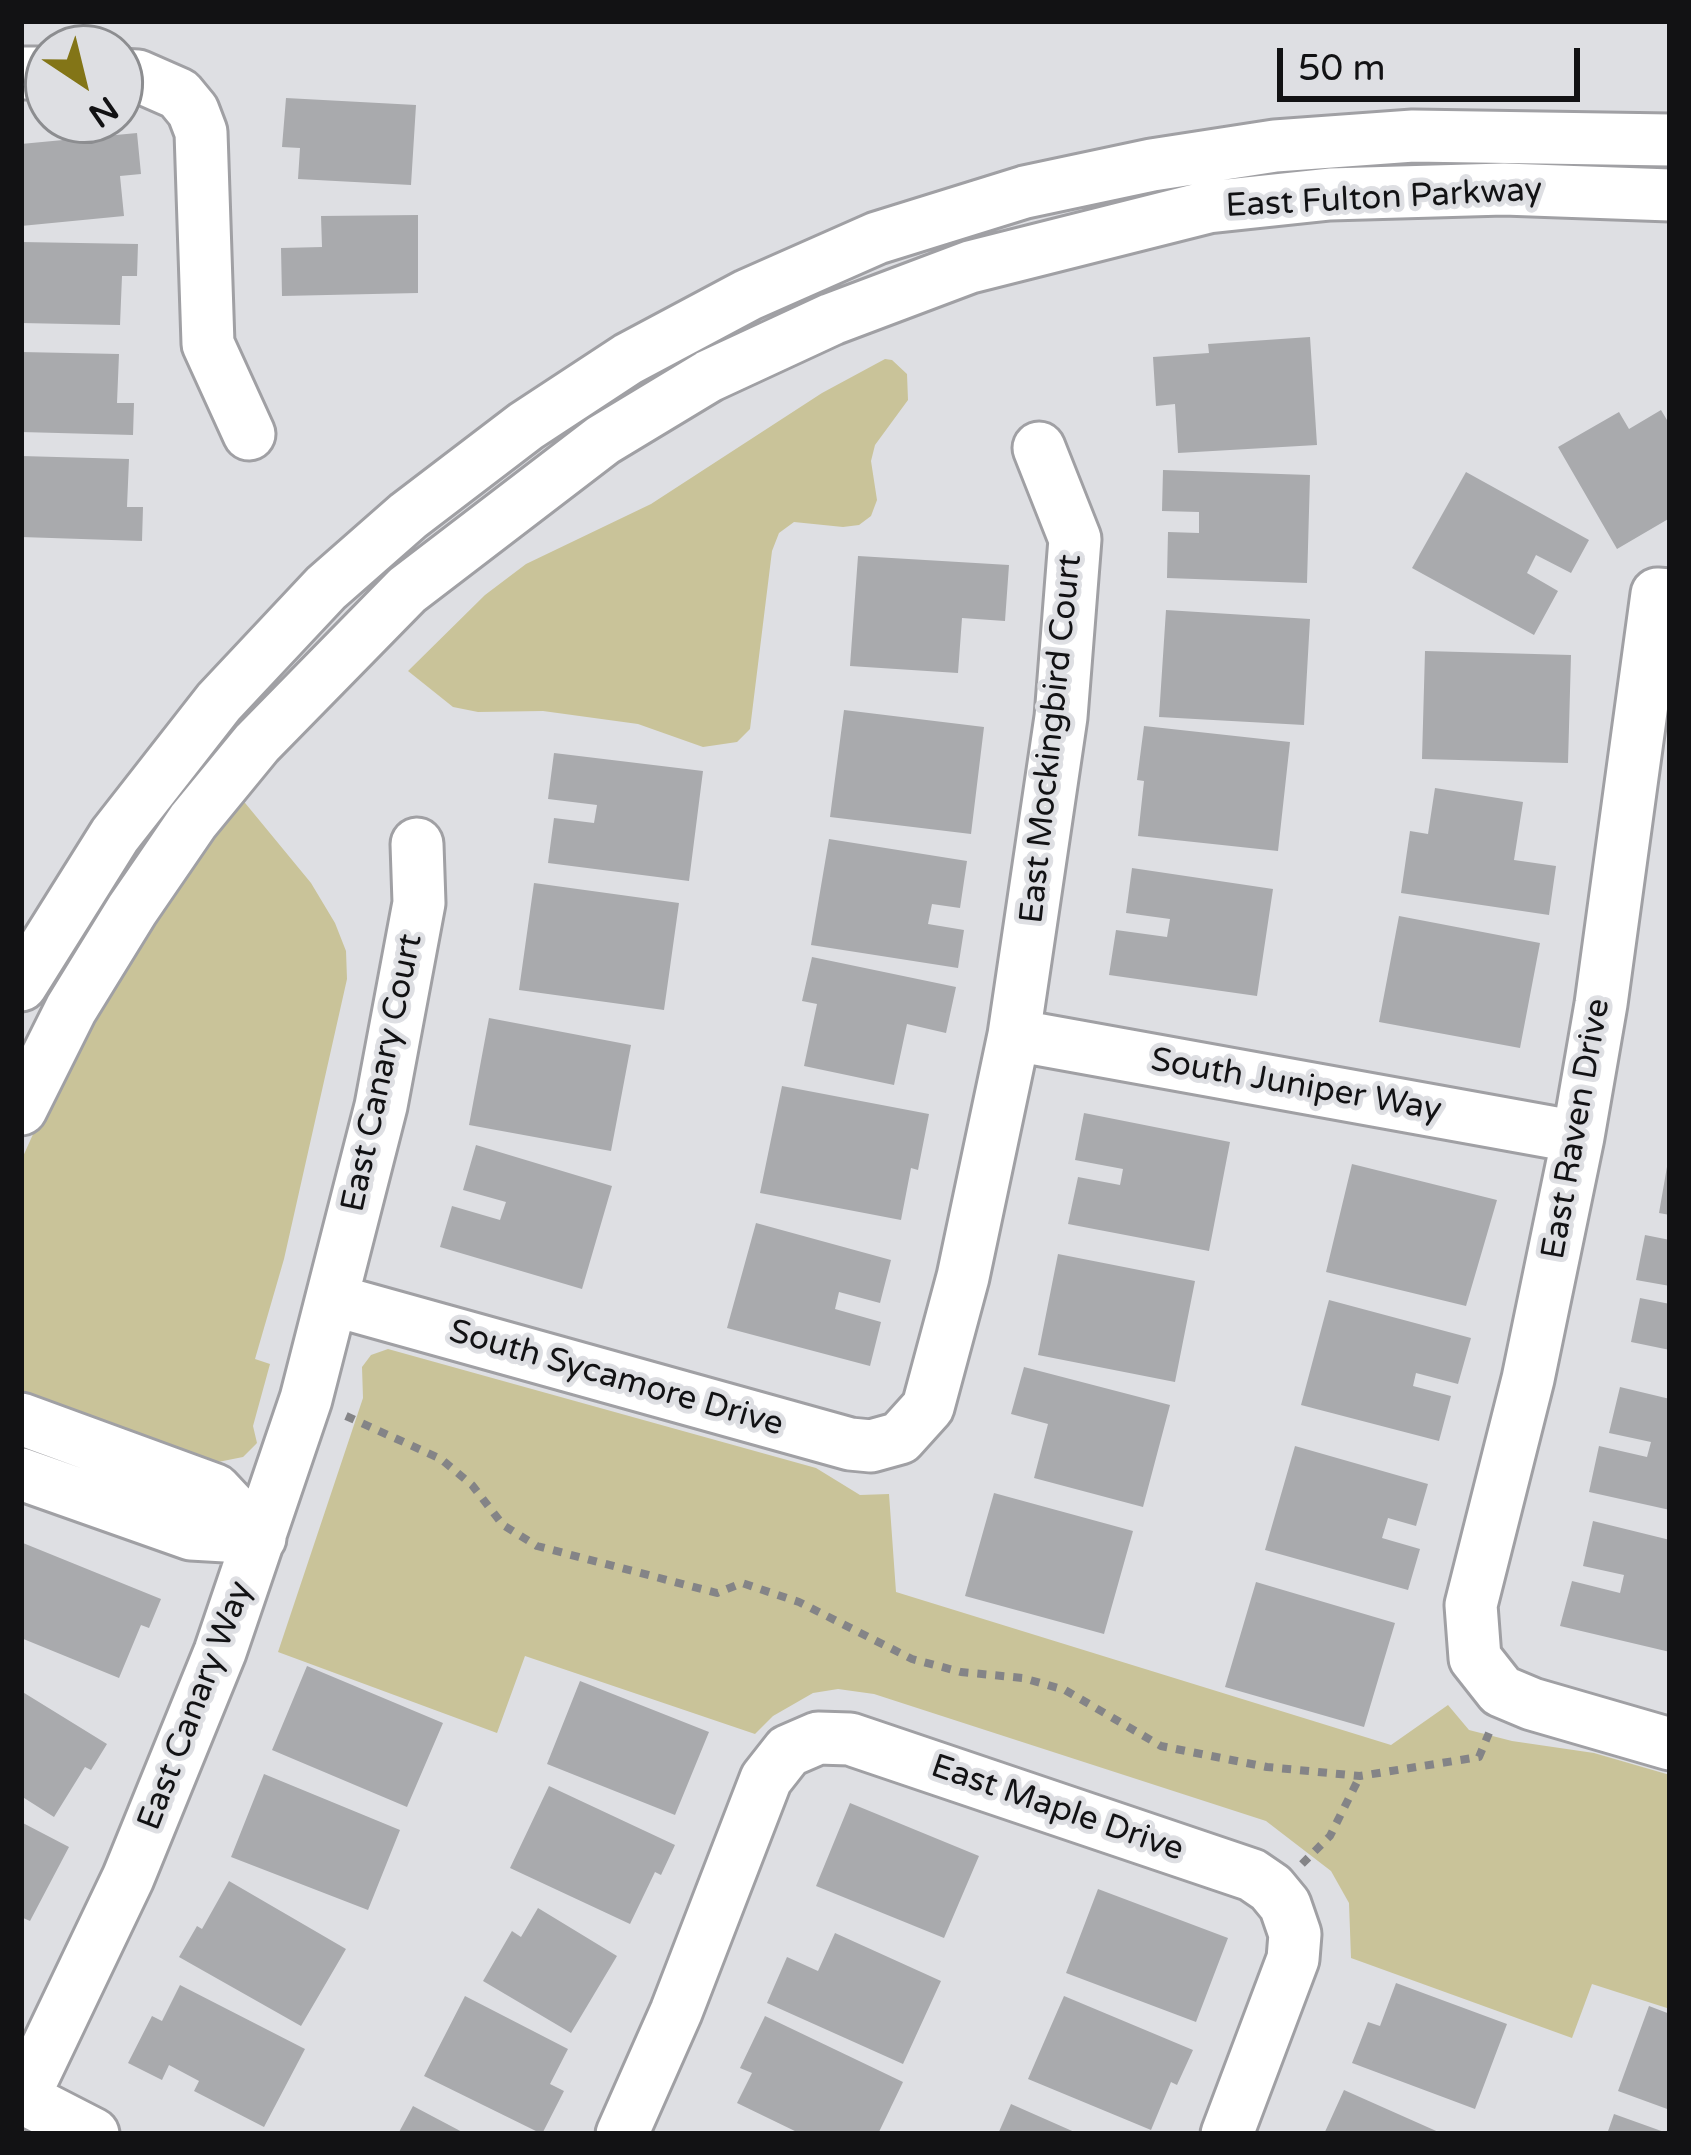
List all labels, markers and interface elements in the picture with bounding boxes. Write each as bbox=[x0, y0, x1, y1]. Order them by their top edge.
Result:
north arrow bbox=[24, 24, 144, 144]
scale bar bbox=[1283, 24, 1586, 98]
text: 50 m bbox=[1298, 47, 1386, 90]
text: N bbox=[81, 88, 125, 135]
street label: East Fulton Parkway bbox=[1225, 171, 1543, 227]
street label: East Mockingbird Court bbox=[1013, 553, 1091, 925]
street label: East Canary Court bbox=[334, 930, 432, 1216]
street label: East Raven Drive bbox=[1535, 996, 1619, 1262]
street label: South Juniper Way bbox=[1148, 1041, 1444, 1131]
street label: South Sycamore Drive bbox=[444, 1312, 788, 1446]
street label: East Canary Way bbox=[130, 1576, 262, 1836]
street label: East Maple Drive bbox=[926, 1747, 1188, 1871]

